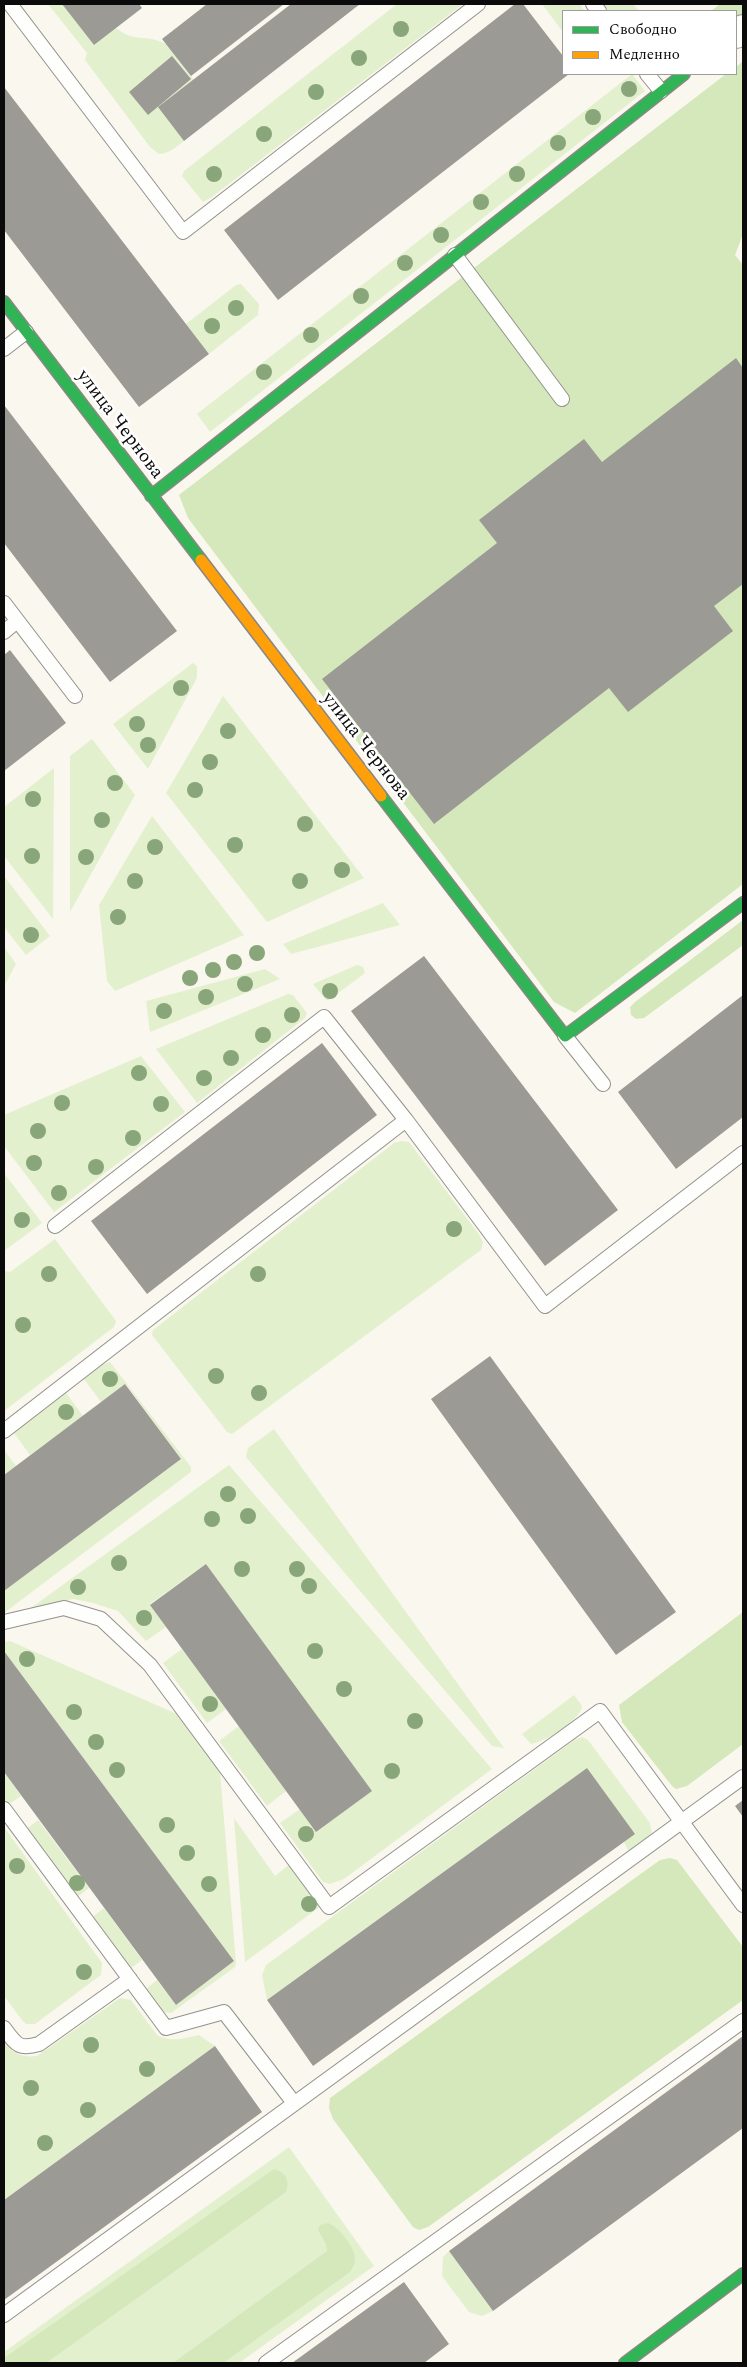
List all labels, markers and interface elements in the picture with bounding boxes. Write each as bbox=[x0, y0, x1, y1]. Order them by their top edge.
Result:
legend bbox=[562, 10, 737, 75]
text: Свободно bbox=[609, 18, 677, 41]
text: Медленно bbox=[609, 43, 680, 66]
street label: улица Чернова bbox=[71, 366, 167, 484]
street label: улица Чернова bbox=[316, 688, 414, 806]

